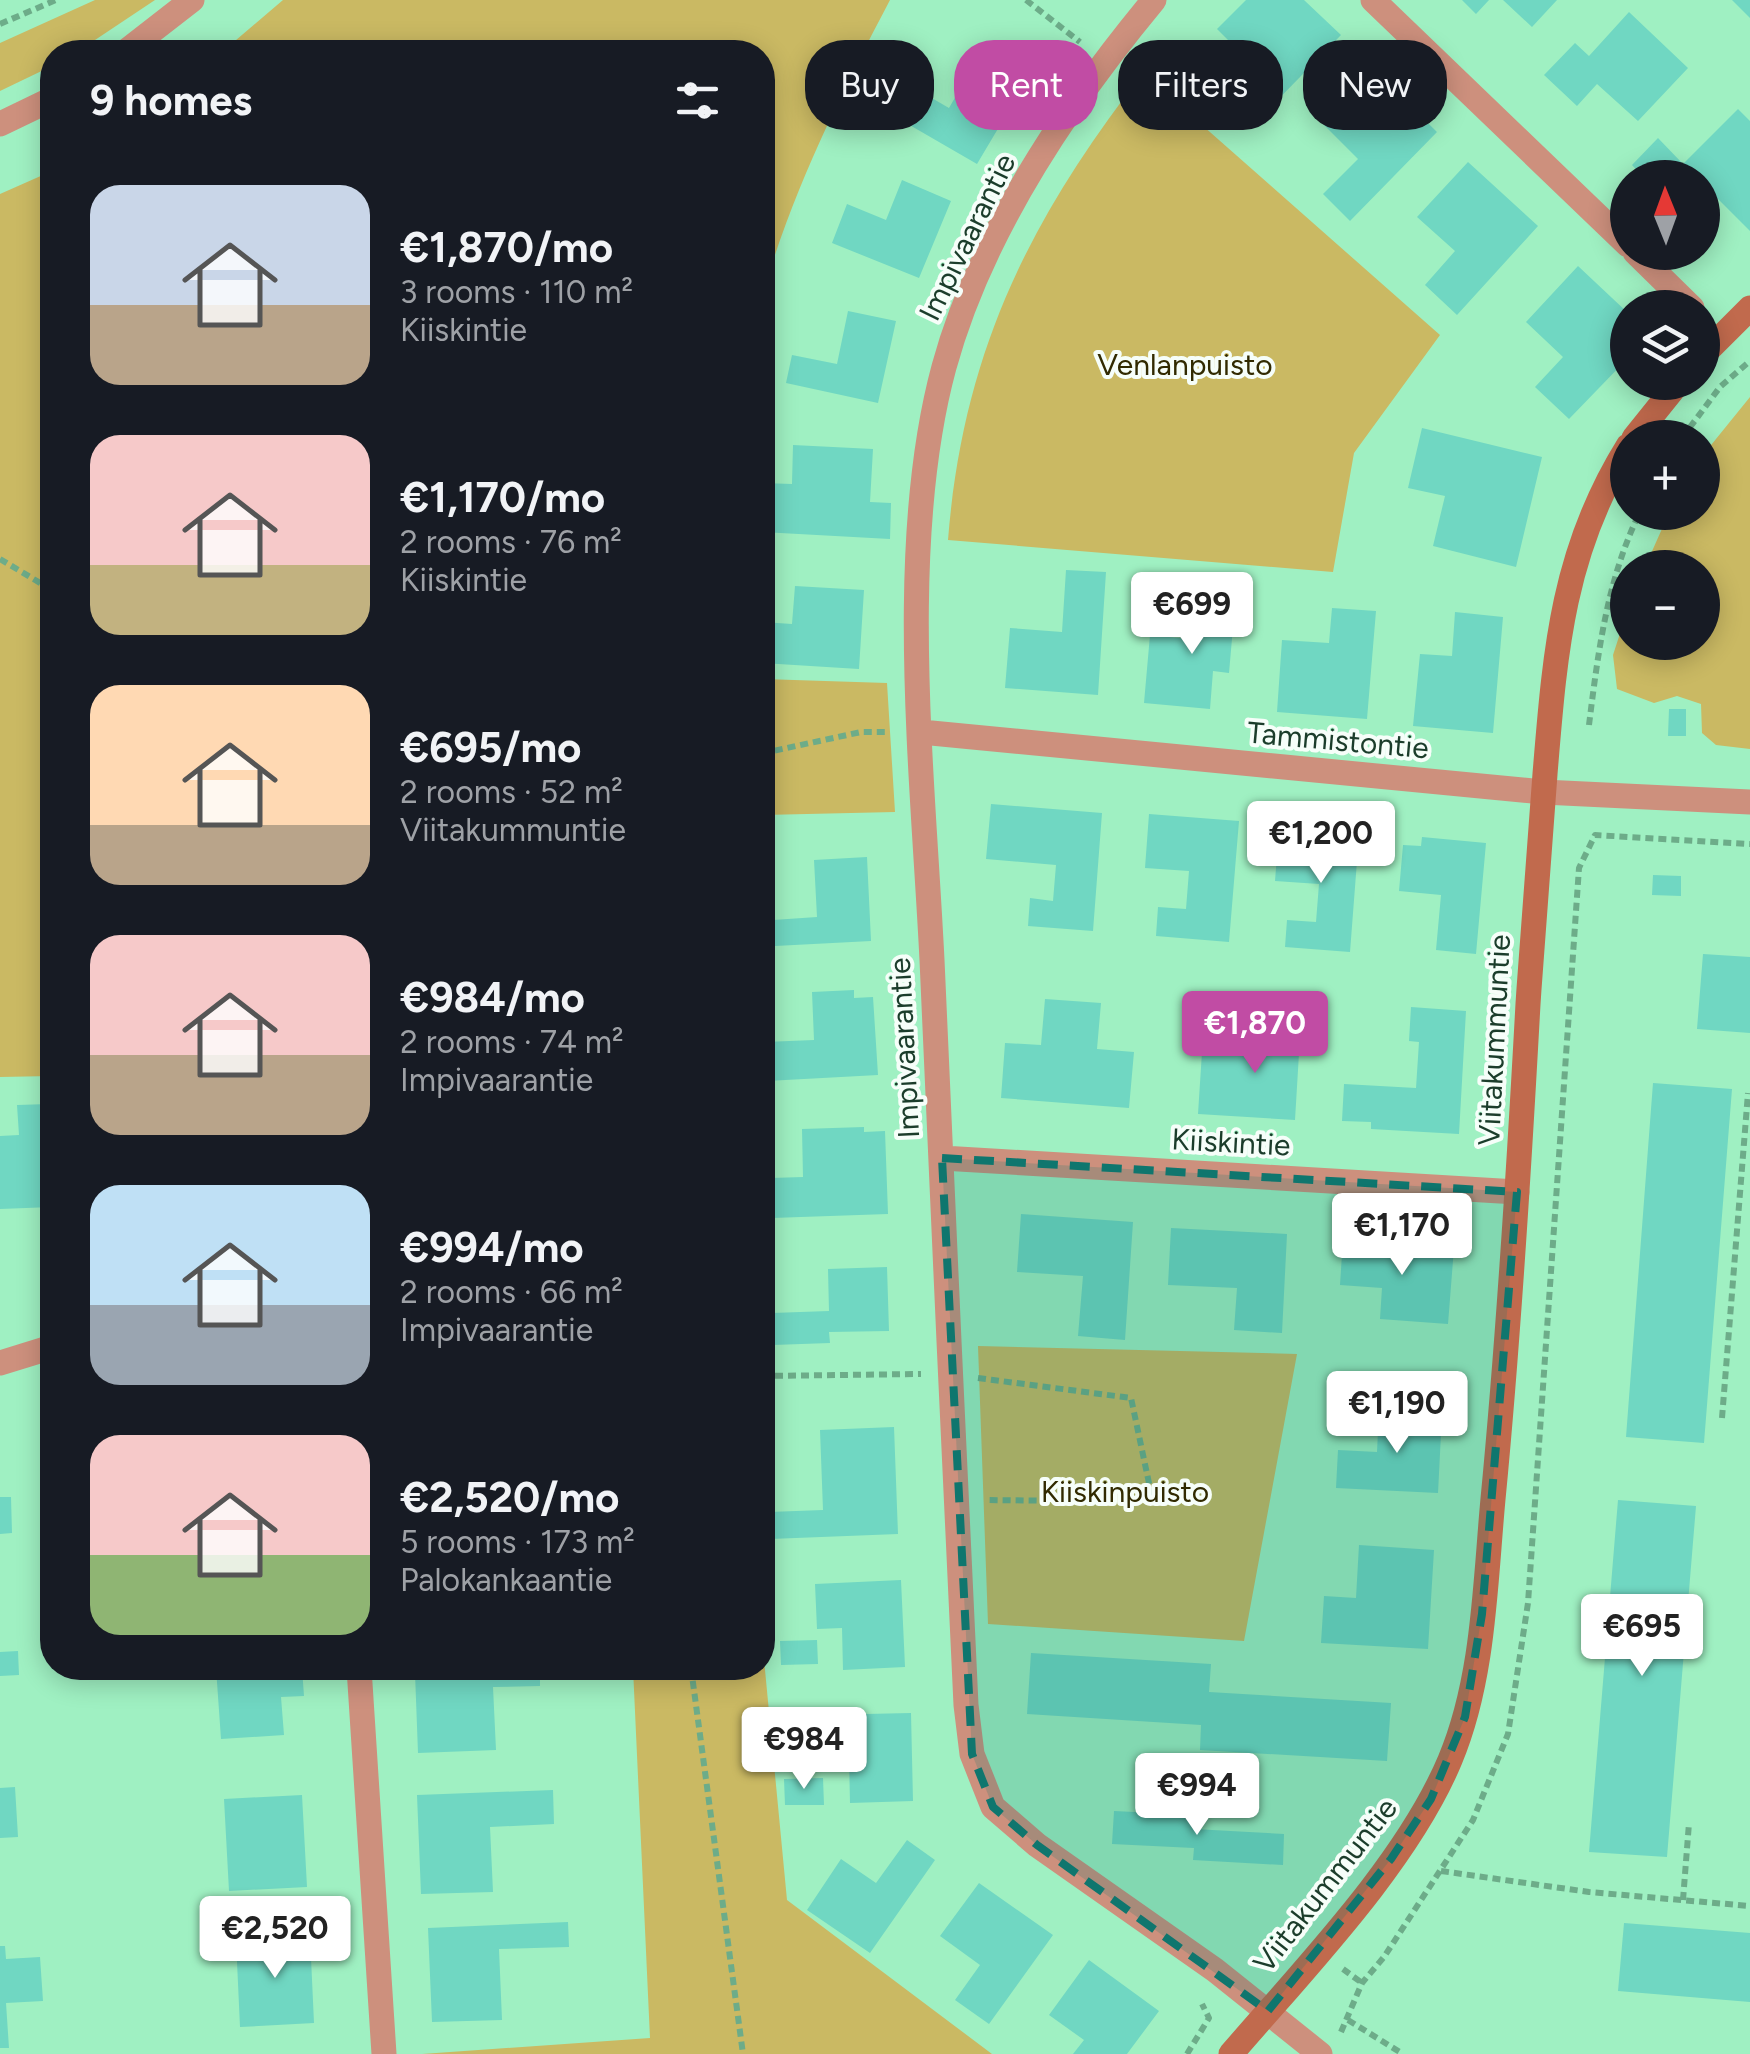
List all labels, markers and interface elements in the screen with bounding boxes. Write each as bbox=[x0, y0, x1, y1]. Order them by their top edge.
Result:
chip: Buy bbox=[805, 40, 934, 130]
chip: Rent bbox=[954, 40, 1098, 130]
chip: Filters bbox=[1118, 40, 1283, 130]
chip: New bbox=[1303, 40, 1447, 130]
icon: filters bbox=[670, 73, 725, 128]
text: 9 homes bbox=[90, 75, 252, 126]
street label: Impivaarantie bbox=[911, 148, 1023, 326]
north arrow bbox=[1610, 160, 1720, 270]
map controls bbox=[1610, 160, 1720, 660]
text: €1,870/mo bbox=[400, 222, 613, 273]
icon: home bbox=[170, 225, 290, 345]
text: 3 rooms · 110 m² bbox=[400, 273, 633, 311]
button: layers bbox=[1610, 290, 1720, 400]
text: Kiiskintie bbox=[400, 311, 527, 349]
park label: Venlanpuisto bbox=[1097, 346, 1273, 383]
button: + bbox=[1610, 420, 1720, 530]
text: €1,170/mo bbox=[400, 472, 605, 523]
icon: home bbox=[170, 475, 290, 595]
text: 2 rooms · 76 m² bbox=[400, 523, 622, 561]
button: − bbox=[1610, 550, 1720, 660]
text: Kiiskintie bbox=[400, 561, 527, 599]
pin: €699 bbox=[1133, 572, 1251, 657]
text: €699 bbox=[1153, 585, 1231, 623]
street label: Tammistontie bbox=[1246, 714, 1430, 766]
text: €695/mo bbox=[400, 722, 581, 773]
icon: home bbox=[170, 725, 290, 845]
text: 2 rooms · 52 m² bbox=[400, 773, 623, 811]
pin: €1,200 bbox=[1240, 801, 1402, 886]
text: Viitakummuntie bbox=[400, 811, 626, 849]
text: €1,200 bbox=[1269, 814, 1373, 852]
street label: Viitakummuntie bbox=[1470, 933, 1518, 1147]
street label: Impivaarantie bbox=[881, 957, 927, 1139]
text: €984/mo bbox=[400, 972, 585, 1023]
icon: home bbox=[170, 975, 290, 1095]
pin: €1,870 bbox=[1174, 991, 1336, 1076]
text: €1,870 bbox=[1204, 1004, 1306, 1042]
text: 2 rooms · 74 m² bbox=[400, 1023, 624, 1061]
text: Impivaarantie bbox=[400, 1061, 593, 1099]
street label: Kiiskintie bbox=[1171, 1120, 1291, 1164]
pin: €1,170 bbox=[1321, 1193, 1483, 1278]
text: €1,170 bbox=[1354, 1206, 1450, 1244]
text: €994/mo bbox=[400, 1222, 584, 1273]
icon: home bbox=[170, 1225, 290, 1345]
text: 2 rooms · 66 m² bbox=[400, 1273, 623, 1311]
text: Impivaarantie bbox=[400, 1311, 593, 1349]
pin: €1,190 bbox=[1316, 1371, 1478, 1456]
text: €1,190 bbox=[1349, 1384, 1445, 1422]
text: €2,520/mo bbox=[400, 1472, 619, 1523]
park label: Kiiskinpuisto bbox=[1041, 1473, 1209, 1510]
icon: home bbox=[170, 1475, 290, 1595]
text: 5 rooms · 173 m² bbox=[400, 1523, 635, 1561]
text: Palokankaantie bbox=[400, 1561, 612, 1599]
pin: €695 bbox=[1583, 1594, 1701, 1679]
text: €695 bbox=[1603, 1607, 1681, 1645]
pin: €984 bbox=[745, 1707, 863, 1792]
text: €984 bbox=[764, 1720, 844, 1758]
pin: €994 bbox=[1138, 1753, 1256, 1838]
text: €994 bbox=[1157, 1766, 1237, 1804]
street label: Viitakummuntie bbox=[1245, 1790, 1405, 1980]
pin: €2,520 bbox=[194, 1896, 356, 1981]
text: €2,520 bbox=[222, 1909, 328, 1947]

